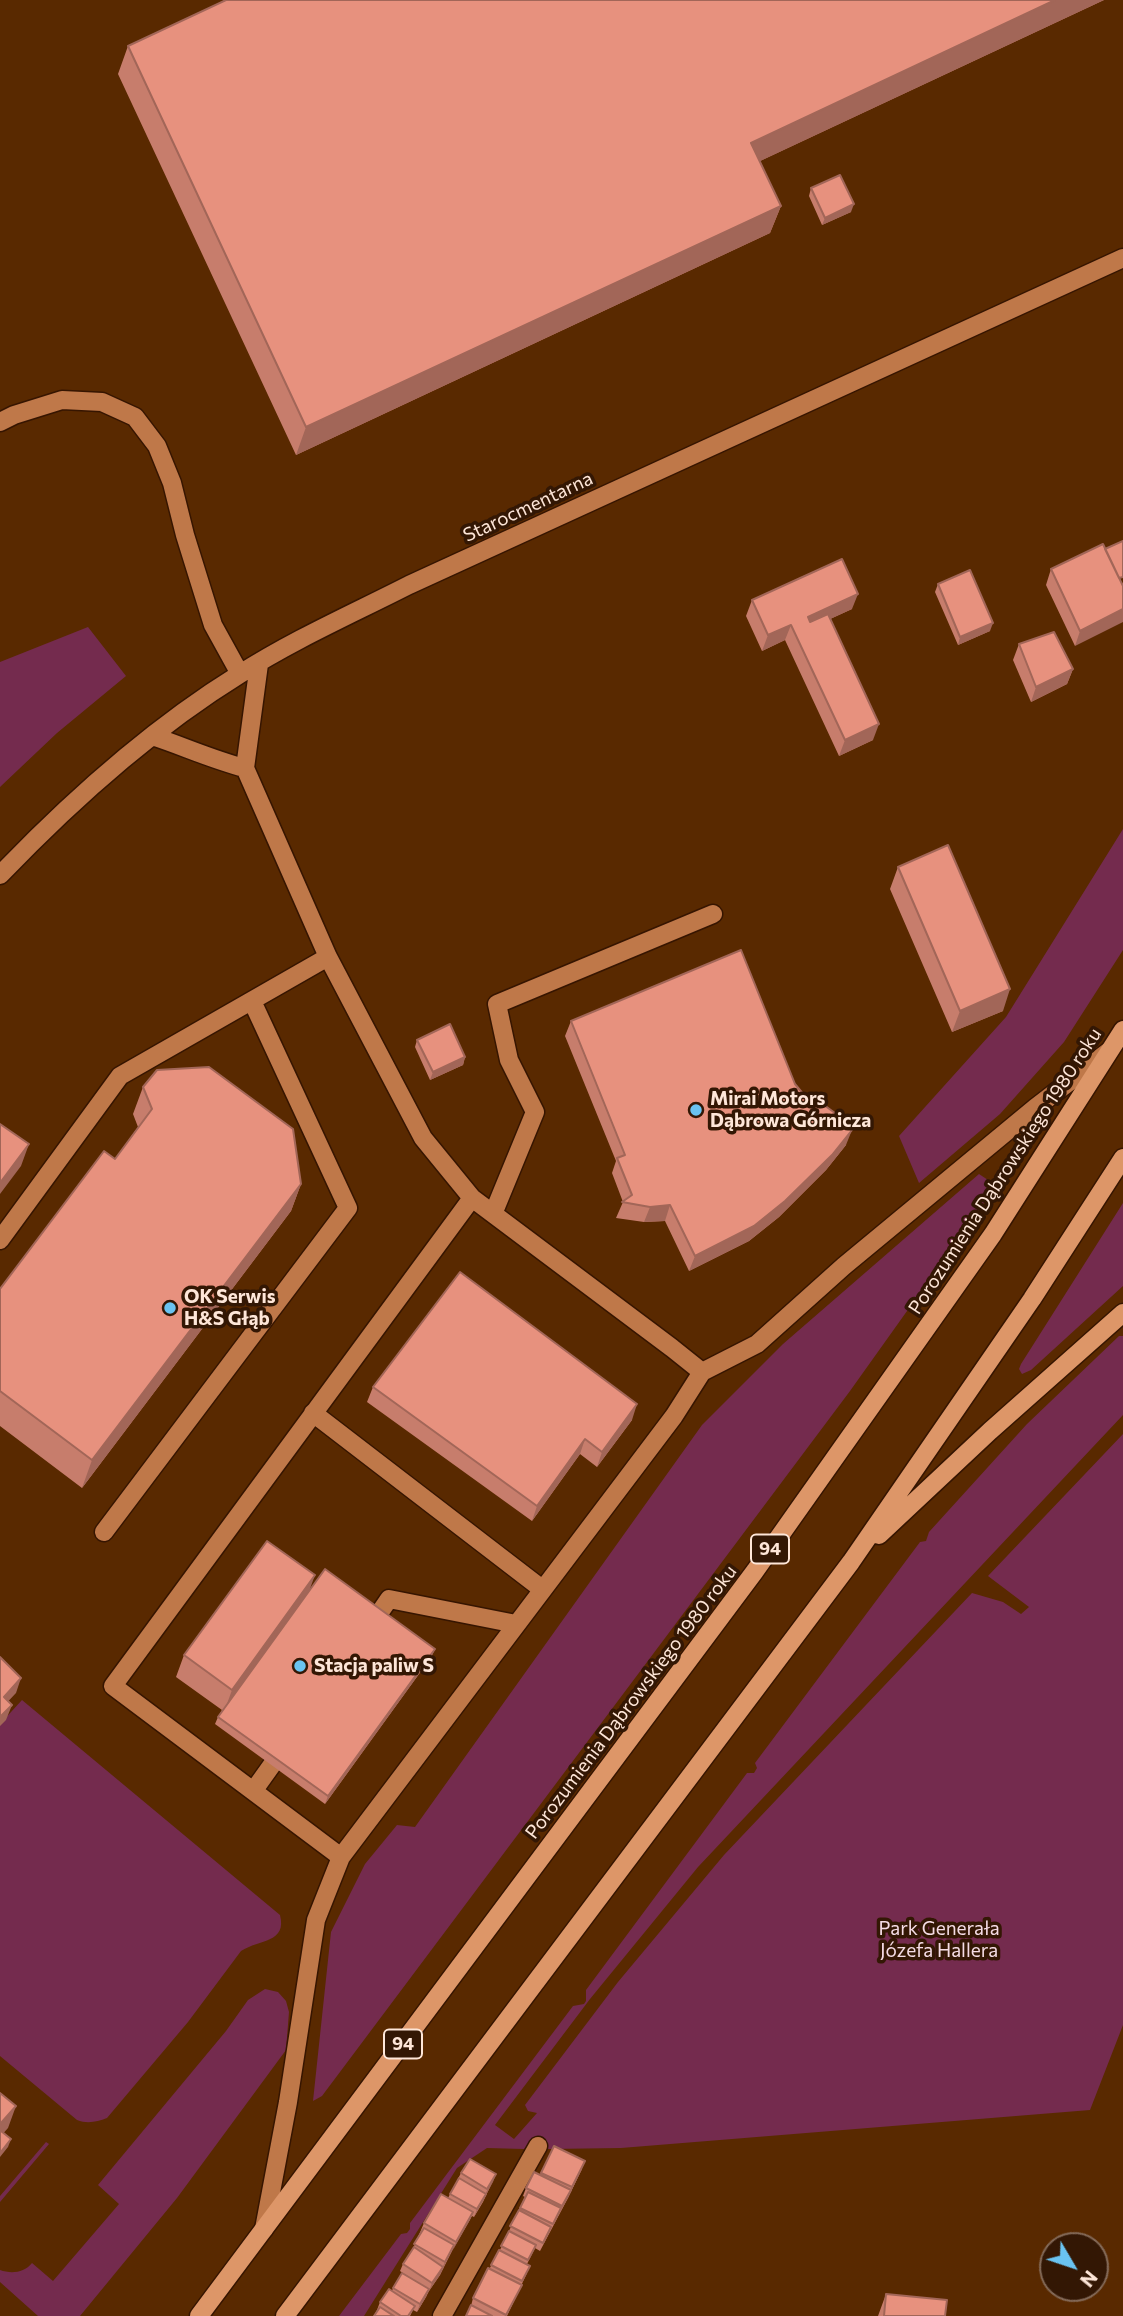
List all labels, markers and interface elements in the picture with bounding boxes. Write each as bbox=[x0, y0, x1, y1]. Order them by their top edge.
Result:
street label: Starocmentarna bbox=[460, 467, 596, 547]
street label: Porozumienia Dąbrowskiego 1980 roku bbox=[904, 1024, 1106, 1318]
place label: Mirai Motors Dąbrowa Górnicza bbox=[710, 1088, 871, 1132]
marker: Mirai Motors Dąbrowa Górnicza bbox=[688, 1102, 704, 1118]
place label: OK Serwis H&S Głąb bbox=[184, 1286, 276, 1330]
marker: OK Serwis H&S Głąb bbox=[162, 1300, 178, 1316]
road number: 94 bbox=[751, 1534, 789, 1564]
street label: Porozumienia Dąbrowskiego 1980 roku bbox=[521, 1561, 741, 1843]
place label: Stacja paliw S bbox=[314, 1655, 434, 1677]
marker: Stacja paliw S bbox=[292, 1658, 308, 1674]
park label: Park Generała Józefa Hallera bbox=[878, 1918, 1000, 1962]
road number: 94 bbox=[384, 2030, 422, 2058]
north arrow bbox=[1039, 2232, 1109, 2302]
text: N bbox=[1076, 2266, 1103, 2292]

